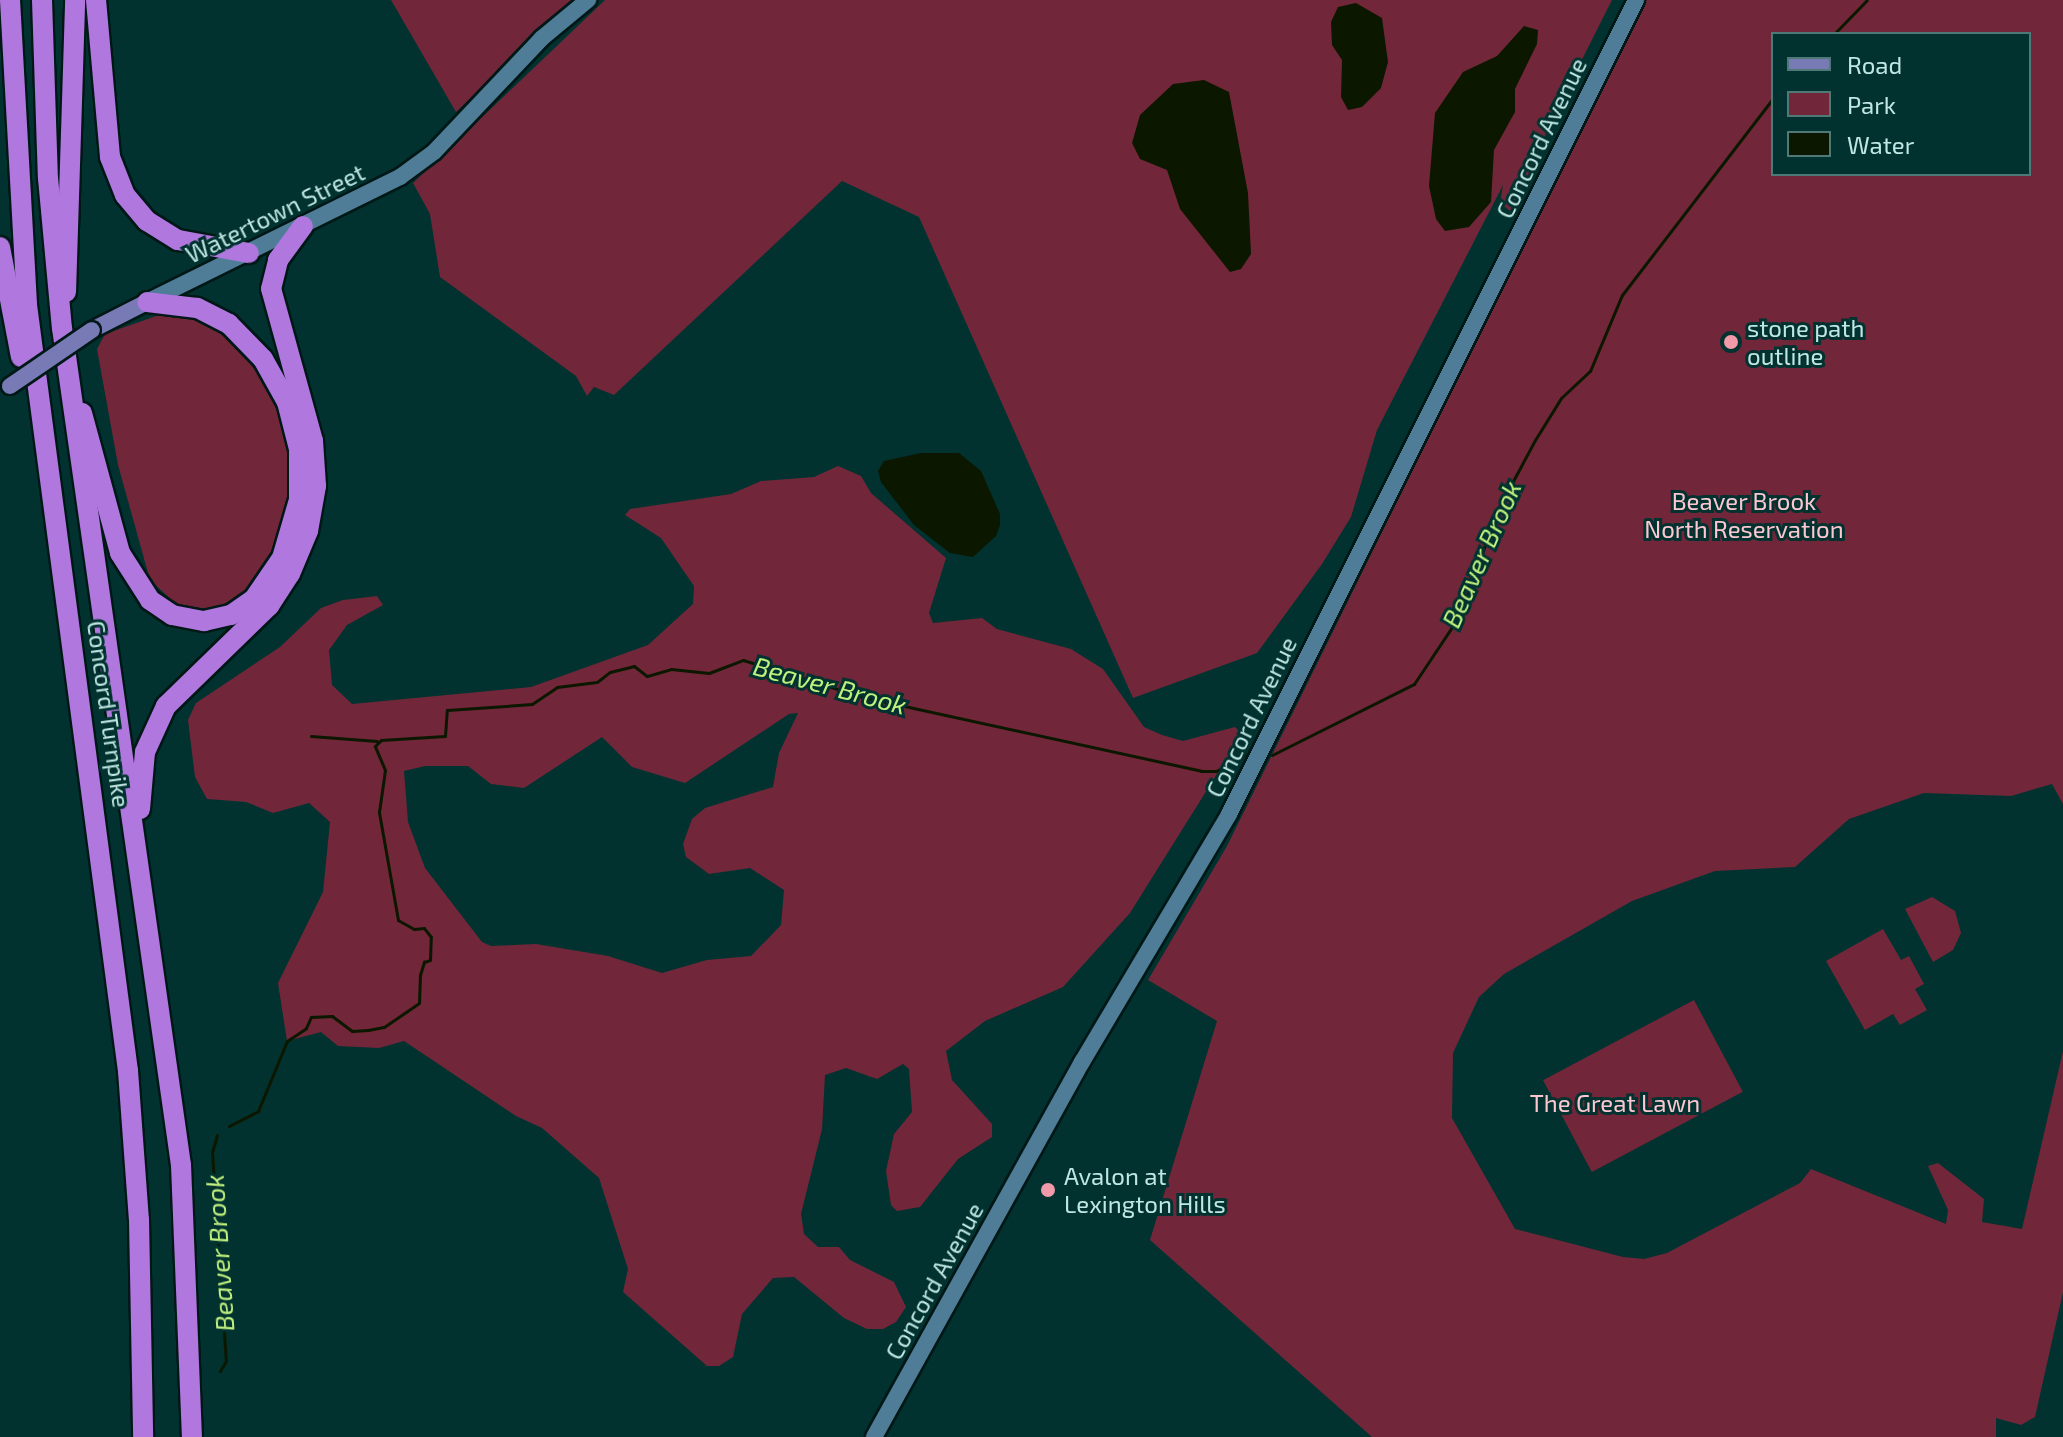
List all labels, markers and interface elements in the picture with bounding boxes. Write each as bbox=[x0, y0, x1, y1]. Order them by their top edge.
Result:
legend bbox=[1771, 32, 2031, 176]
text: Road bbox=[1847, 50, 1902, 79]
street label: Concord Avenue bbox=[1490, 53, 1592, 223]
text: Park bbox=[1847, 90, 1896, 119]
text: Water bbox=[1847, 130, 1914, 159]
street label: Watertown Street bbox=[181, 157, 369, 269]
place label: stone path outline bbox=[1747, 314, 1864, 370]
marker: stone path outline bbox=[1722, 333, 1740, 351]
water label: Beaver Brook bbox=[1435, 476, 1527, 632]
park label: Beaver Brook North Reservation bbox=[1644, 487, 1844, 543]
street label: Concord Turnpike bbox=[82, 619, 136, 809]
street label: Concord Avenue bbox=[1200, 632, 1302, 802]
water label: Beaver Brook bbox=[750, 649, 910, 721]
park label: The Great Lawn bbox=[1530, 1089, 1700, 1117]
place label: Avalon at Lexington Hills bbox=[1064, 1162, 1226, 1218]
water label: Beaver Brook bbox=[198, 1173, 240, 1333]
marker: Avalon at Lexington Hills bbox=[1039, 1181, 1057, 1199]
street label: Concord Avenue bbox=[879, 1197, 989, 1365]

